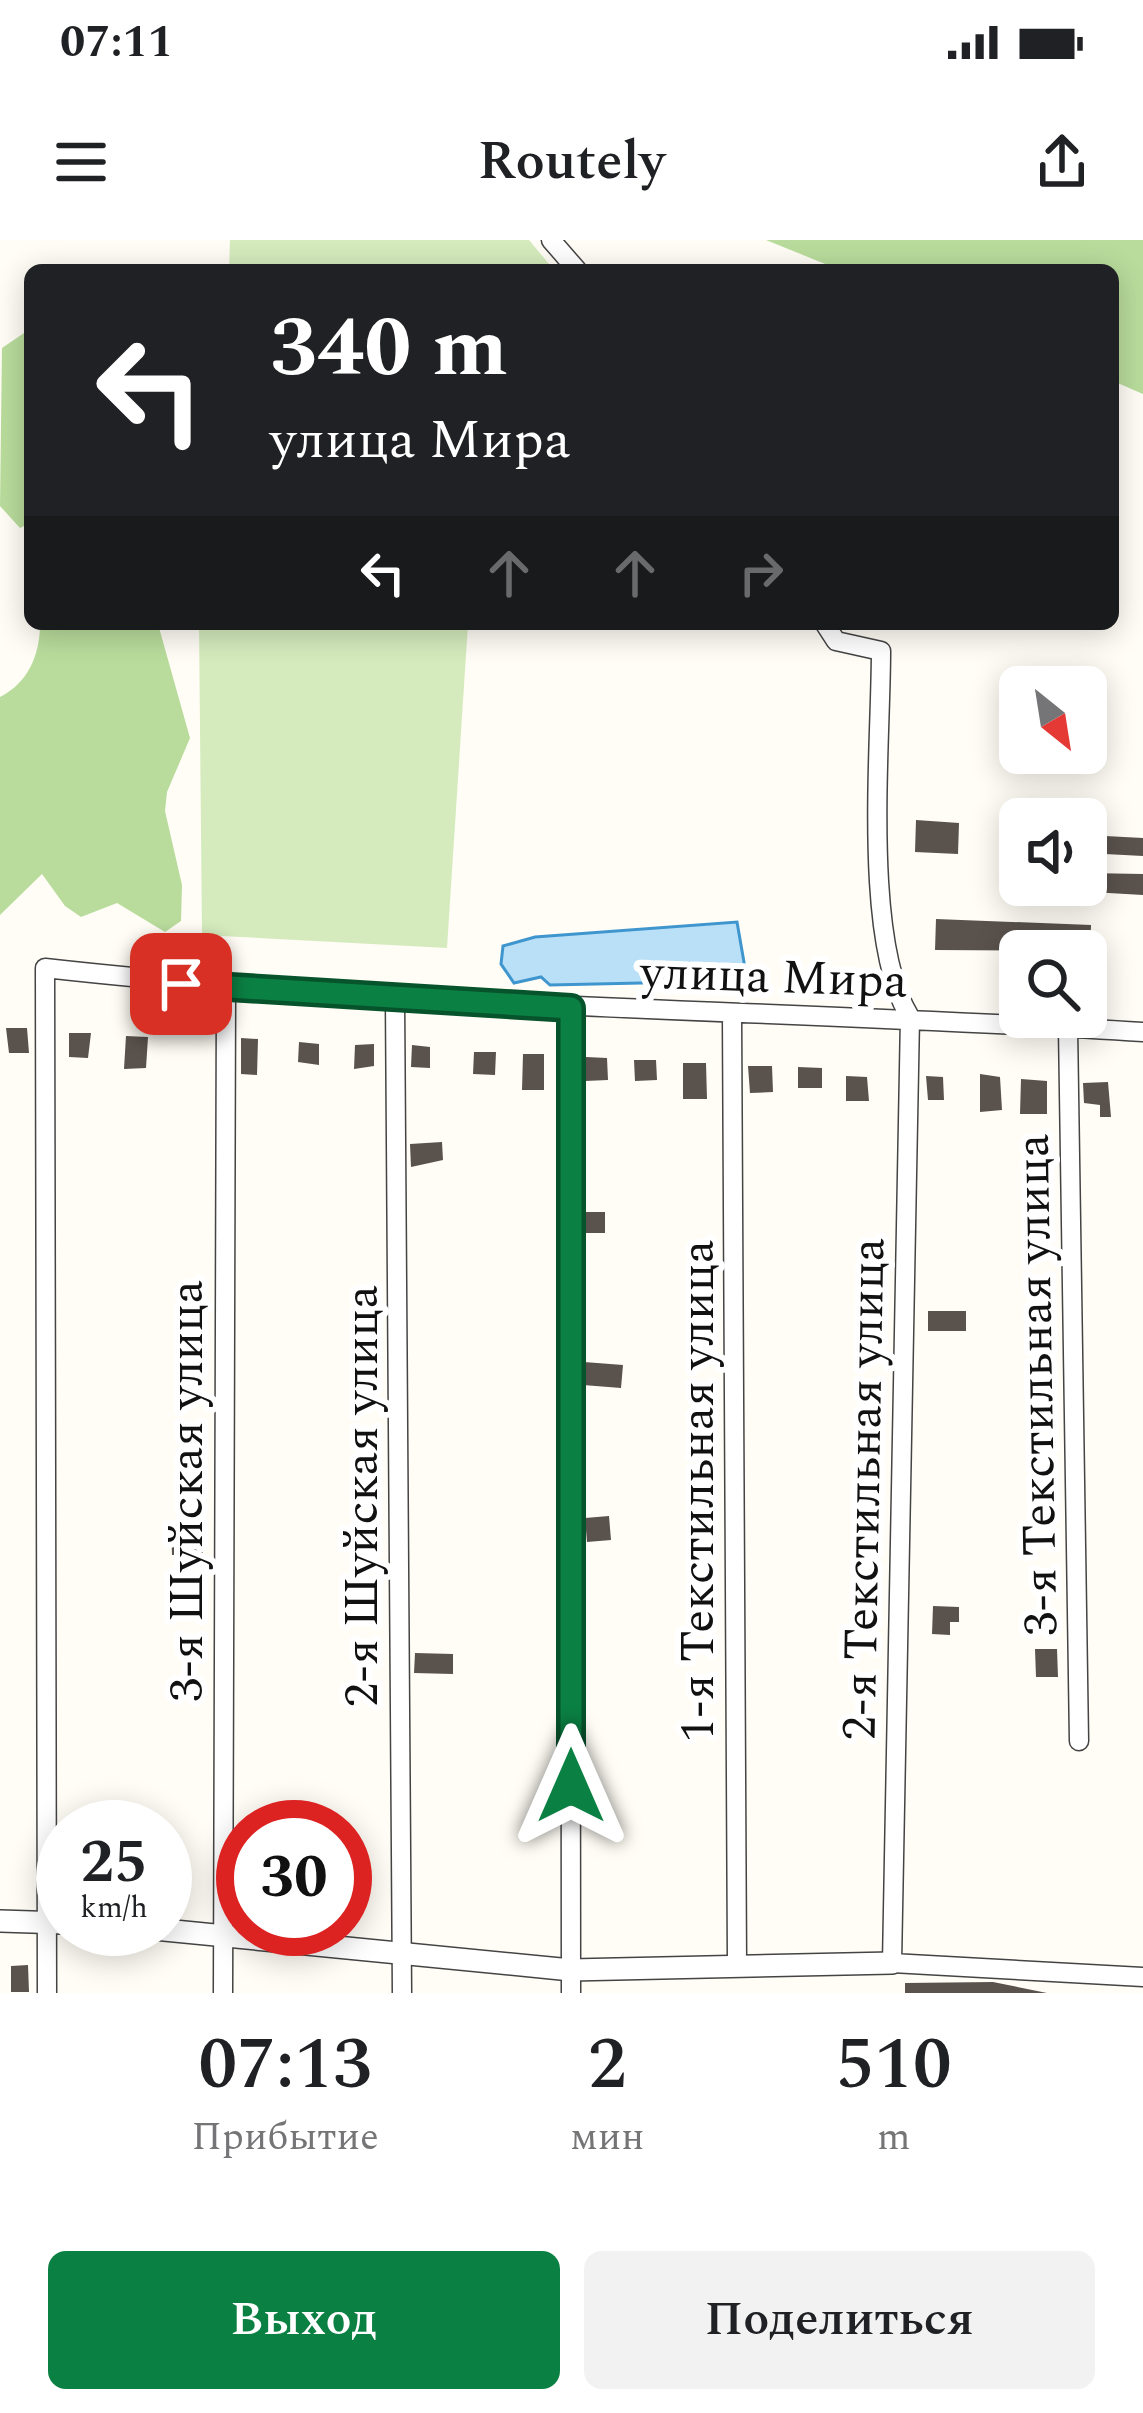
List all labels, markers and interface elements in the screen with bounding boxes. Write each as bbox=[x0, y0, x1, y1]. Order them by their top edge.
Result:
text: 07:11 bbox=[60, 8, 173, 77]
text: Routely bbox=[478, 121, 665, 203]
icon: menu bbox=[48, 129, 114, 195]
icon: share bbox=[1029, 129, 1095, 195]
text: 340 m bbox=[270, 285, 508, 413]
icon: left bbox=[72, 312, 228, 468]
text: улица Мира bbox=[270, 400, 571, 482]
icon: left bbox=[350, 540, 416, 606]
icon: ahead bbox=[476, 540, 542, 606]
icon: ahead bbox=[602, 540, 668, 606]
icon: right bbox=[728, 540, 794, 606]
north arrow bbox=[999, 666, 1107, 774]
map controls bbox=[999, 666, 1107, 1038]
button: sound bbox=[999, 798, 1107, 906]
button: search bbox=[999, 930, 1107, 1038]
pin bbox=[130, 933, 232, 1035]
street label: улица Мира bbox=[637, 936, 909, 1019]
icon: arrive bbox=[148, 951, 214, 1017]
street label: 3-я Текстильная улица bbox=[997, 1133, 1078, 1637]
street label: 2-я Текстильная улица bbox=[824, 1237, 905, 1741]
street label: 1-я Текстильная улица bbox=[662, 1240, 735, 1742]
street label: 3-я Шуйская улица bbox=[151, 1280, 224, 1702]
street label: 2-я Шуйская улица bbox=[326, 1285, 399, 1707]
position arrow bbox=[508, 1723, 634, 1849]
speed limit sign: 30 bbox=[216, 1800, 372, 1956]
text: 25 bbox=[80, 1817, 148, 1909]
text: km/h bbox=[80, 1885, 148, 1931]
text: 07:13 bbox=[199, 2011, 372, 2120]
text: 2 bbox=[588, 2011, 627, 2120]
text: 510 bbox=[836, 2011, 952, 2120]
text: Прибытие bbox=[191, 2108, 379, 2167]
text: мин bbox=[570, 2108, 644, 2167]
text: m bbox=[877, 2108, 910, 2167]
button: Выход bbox=[48, 2251, 560, 2389]
button: Поделиться bbox=[584, 2251, 1095, 2389]

